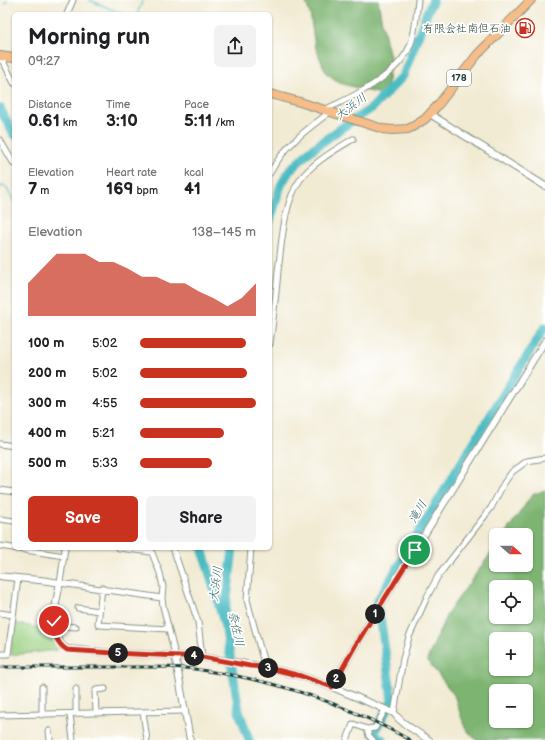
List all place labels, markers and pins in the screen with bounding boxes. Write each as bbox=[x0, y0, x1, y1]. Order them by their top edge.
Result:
fuel station icon: 有限会社南但石油 bbox=[514, 17, 536, 39]
place label: 有限会社南但石油 bbox=[423, 22, 511, 35]
pin bbox=[398, 533, 432, 567]
pin bbox=[37, 604, 71, 638]
pin: 1 bbox=[365, 604, 385, 624]
pin: 5 bbox=[108, 643, 128, 663]
pin: 4 bbox=[184, 646, 204, 666]
pin: 3 bbox=[258, 658, 278, 678]
pin: 2 bbox=[326, 669, 346, 689]

